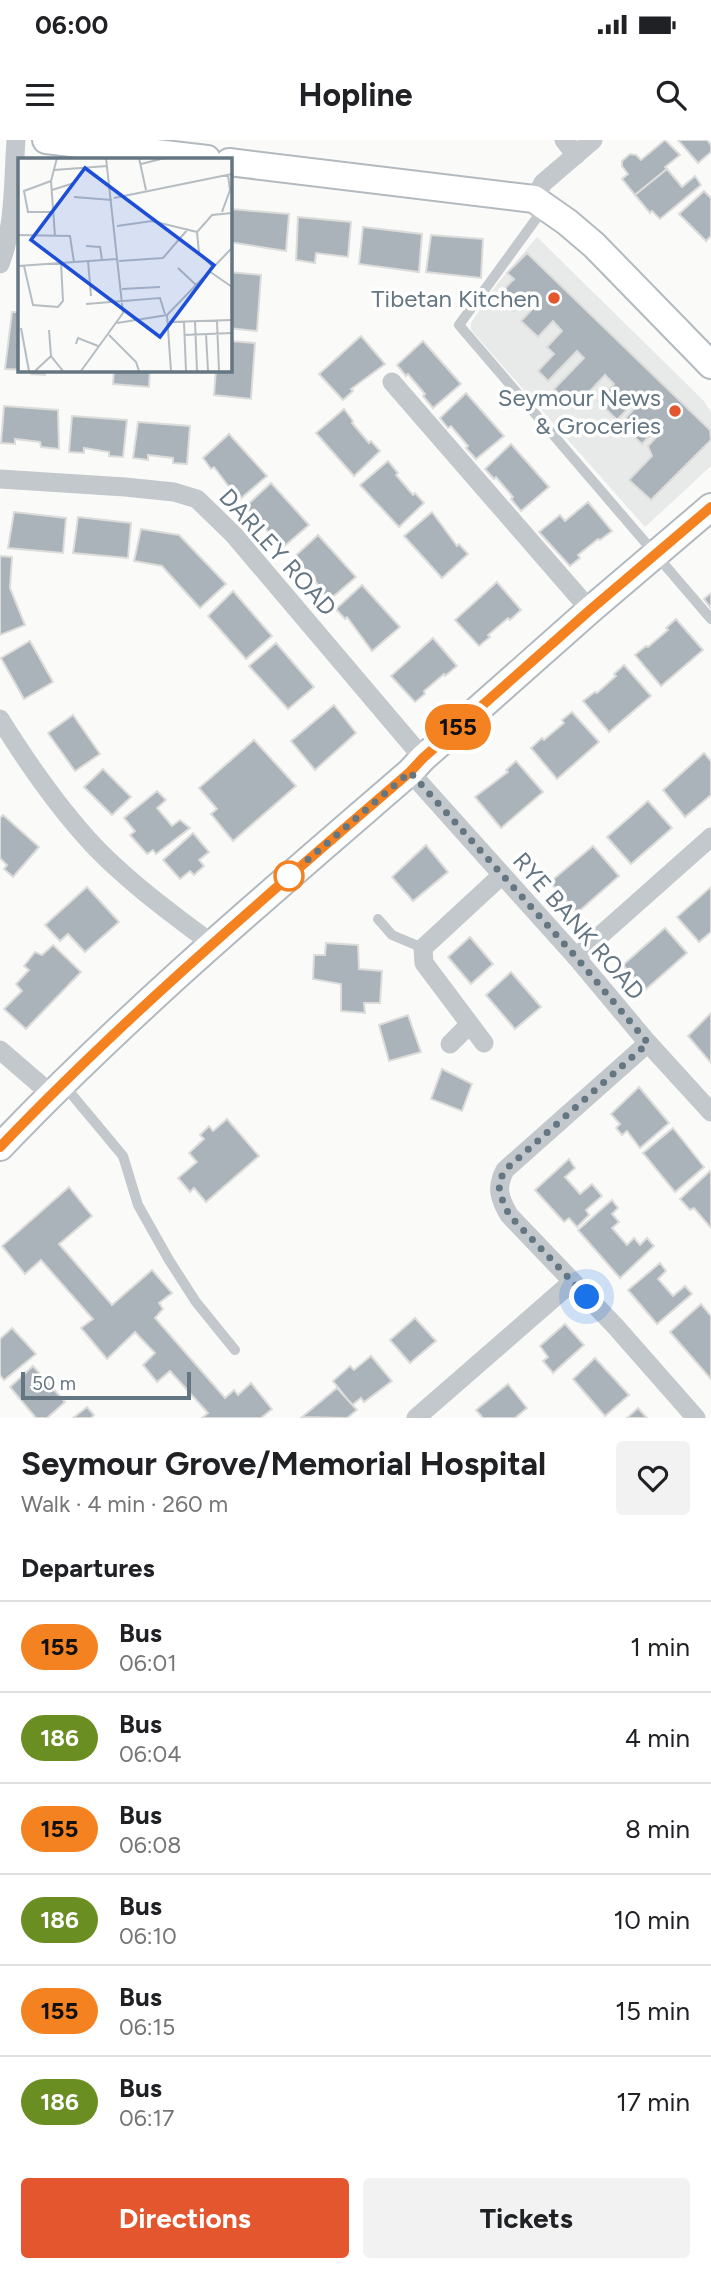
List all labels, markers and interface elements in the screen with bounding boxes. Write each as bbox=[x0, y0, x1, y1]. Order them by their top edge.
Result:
text: 06:00 bbox=[35, 9, 108, 41]
icon: menu bbox=[21, 76, 59, 114]
text: Hopline bbox=[299, 76, 412, 114]
icon: search bbox=[652, 76, 690, 114]
inset map bbox=[18, 158, 231, 371]
place label: Tibetan Kitchen bbox=[371, 284, 540, 313]
marker: Tibetan Kitchen bbox=[546, 290, 562, 306]
place label: Seymour News & Groceries bbox=[498, 383, 661, 440]
marker: Seymour News & Groceries bbox=[667, 403, 683, 419]
street label: DARLEY ROAD bbox=[213, 482, 343, 622]
line badge: 155 bbox=[418, 704, 498, 750]
text: 155 bbox=[439, 712, 477, 741]
street label: RYE BANK ROAD bbox=[507, 846, 651, 1006]
unlabelled marker bbox=[274, 861, 304, 891]
your location bbox=[569, 1279, 604, 1314]
scale bar bbox=[21, 1369, 191, 1401]
text: 50 m bbox=[32, 1372, 76, 1395]
button: heart bbox=[616, 1441, 690, 1515]
text: Seymour Grove/Memorial Hospital bbox=[21, 1444, 546, 1483]
text: Walk · 4 min · 260 m bbox=[21, 1490, 228, 1518]
text: Departures bbox=[21, 1552, 155, 1584]
text: Bus bbox=[119, 1617, 162, 1649]
text: 1 min bbox=[630, 1631, 690, 1663]
text: 155 bbox=[40, 1632, 79, 1661]
text: 06:01 bbox=[119, 1649, 177, 1677]
text: Bus bbox=[119, 1708, 162, 1740]
text: 4 min bbox=[625, 1722, 690, 1754]
text: 186 bbox=[40, 1723, 79, 1752]
text: 06:04 bbox=[119, 1740, 182, 1768]
text: Bus bbox=[119, 1799, 162, 1831]
text: 8 min bbox=[625, 1813, 690, 1845]
text: 155 bbox=[40, 1814, 79, 1843]
text: 06:08 bbox=[119, 1831, 181, 1859]
text: Bus bbox=[119, 1890, 162, 1922]
text: 10 min bbox=[614, 1904, 690, 1936]
text: 186 bbox=[40, 1905, 79, 1934]
text: 06:10 bbox=[119, 1922, 177, 1950]
text: Bus bbox=[119, 1981, 162, 2013]
text: 15 min bbox=[615, 1995, 690, 2027]
text: 155 bbox=[40, 1996, 79, 2025]
text: 06:15 bbox=[119, 2013, 175, 2041]
text: Bus bbox=[119, 2072, 162, 2104]
text: 17 min bbox=[616, 2086, 690, 2118]
text: 186 bbox=[40, 2087, 79, 2116]
text: 06:17 bbox=[119, 2104, 174, 2132]
button: Directions bbox=[21, 2178, 349, 2258]
button: Tickets bbox=[363, 2178, 690, 2258]

